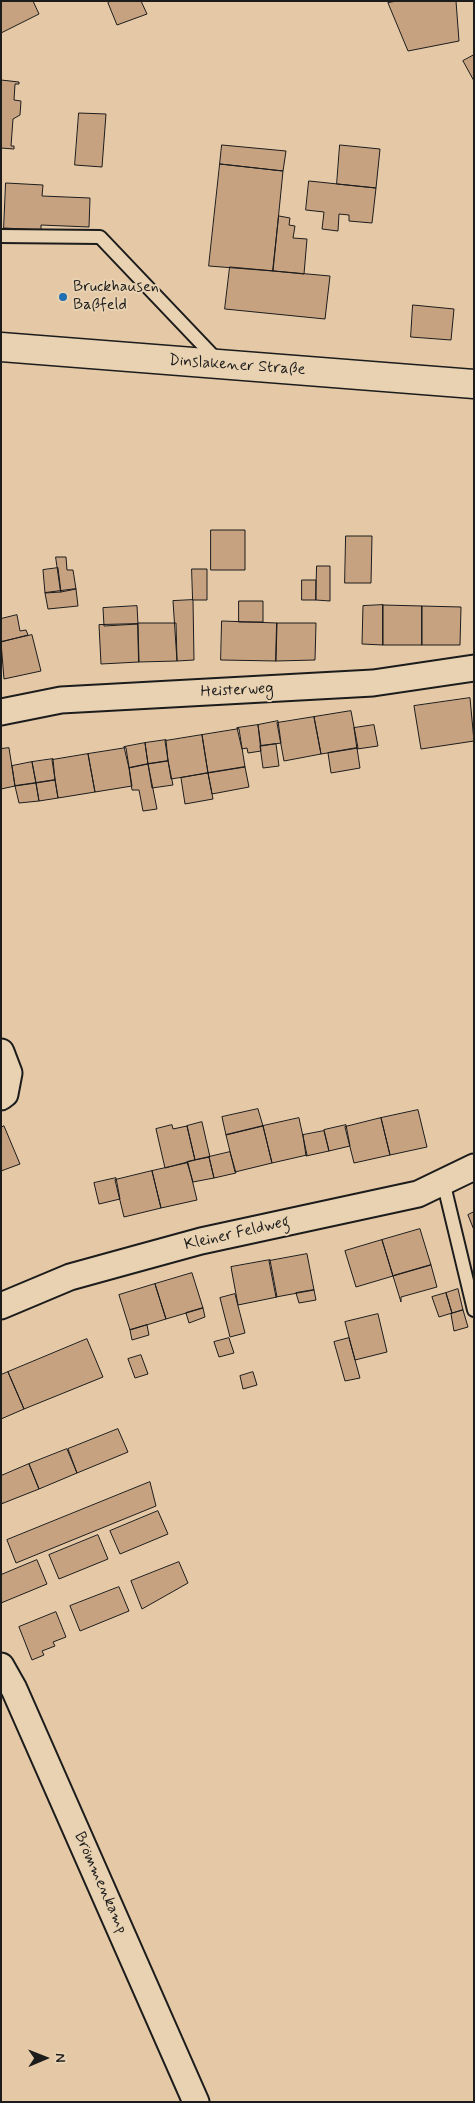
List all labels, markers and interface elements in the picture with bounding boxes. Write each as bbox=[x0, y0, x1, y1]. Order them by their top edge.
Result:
place label: Bruckhausen Baßfeld bbox=[73, 278, 159, 316]
marker: Bruckhausen Baßfeld bbox=[57, 291, 69, 303]
street label: Dinslakener Straße bbox=[168, 352, 306, 380]
street label: Heisterweg bbox=[200, 680, 274, 702]
street label: Kleiner Feldweg bbox=[183, 1213, 291, 1255]
street label: Brömmenkamp bbox=[69, 1829, 131, 1937]
north arrow bbox=[20, 2033, 70, 2083]
text: N bbox=[51, 2053, 69, 2063]

